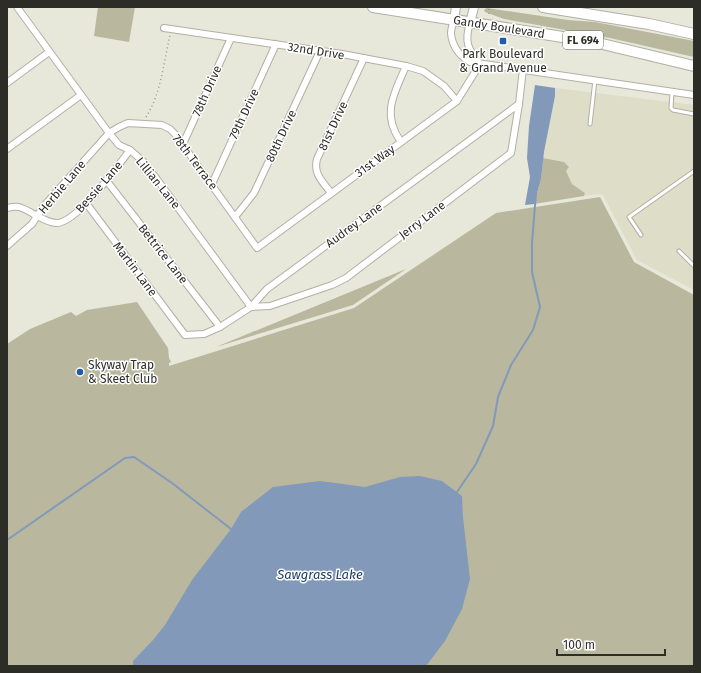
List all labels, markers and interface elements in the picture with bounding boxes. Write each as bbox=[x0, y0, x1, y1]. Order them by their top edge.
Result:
street label: Gandy Boulevard bbox=[452, 13, 546, 41]
road number: FL 694 bbox=[563, 31, 603, 49]
marker: Park Boulevard & Grand Avenue bbox=[498, 36, 508, 46]
street label: 32nd Drive bbox=[287, 40, 345, 62]
place label: Park Boulevard & Grand Avenue bbox=[459, 47, 547, 75]
street label: 78th Drive bbox=[190, 63, 224, 119]
street label: 79th Drive bbox=[226, 87, 262, 141]
street label: 81st Drive bbox=[316, 99, 350, 153]
street label: 80th Drive bbox=[263, 108, 299, 164]
street label: 78th Terrace bbox=[170, 132, 220, 192]
street label: 31st Way bbox=[352, 142, 398, 180]
street label: Lillian Lane bbox=[133, 154, 183, 212]
street label: Herbie Lane bbox=[36, 157, 88, 217]
street label: Bessie Lane bbox=[73, 158, 125, 216]
street label: Jerry Lane bbox=[396, 198, 448, 242]
street label: Audrey Lane bbox=[323, 200, 385, 250]
street label: Bettrice Lane bbox=[135, 221, 191, 287]
street label: Martin Lane bbox=[110, 239, 160, 299]
place label: Skyway Trap & Skeet Club bbox=[88, 358, 157, 386]
marker: Skyway Trap & Skeet Club bbox=[75, 367, 85, 377]
water label: Sawgrass Lake bbox=[276, 567, 363, 582]
scale bar bbox=[557, 631, 665, 657]
text: 100 m bbox=[563, 638, 595, 652]

